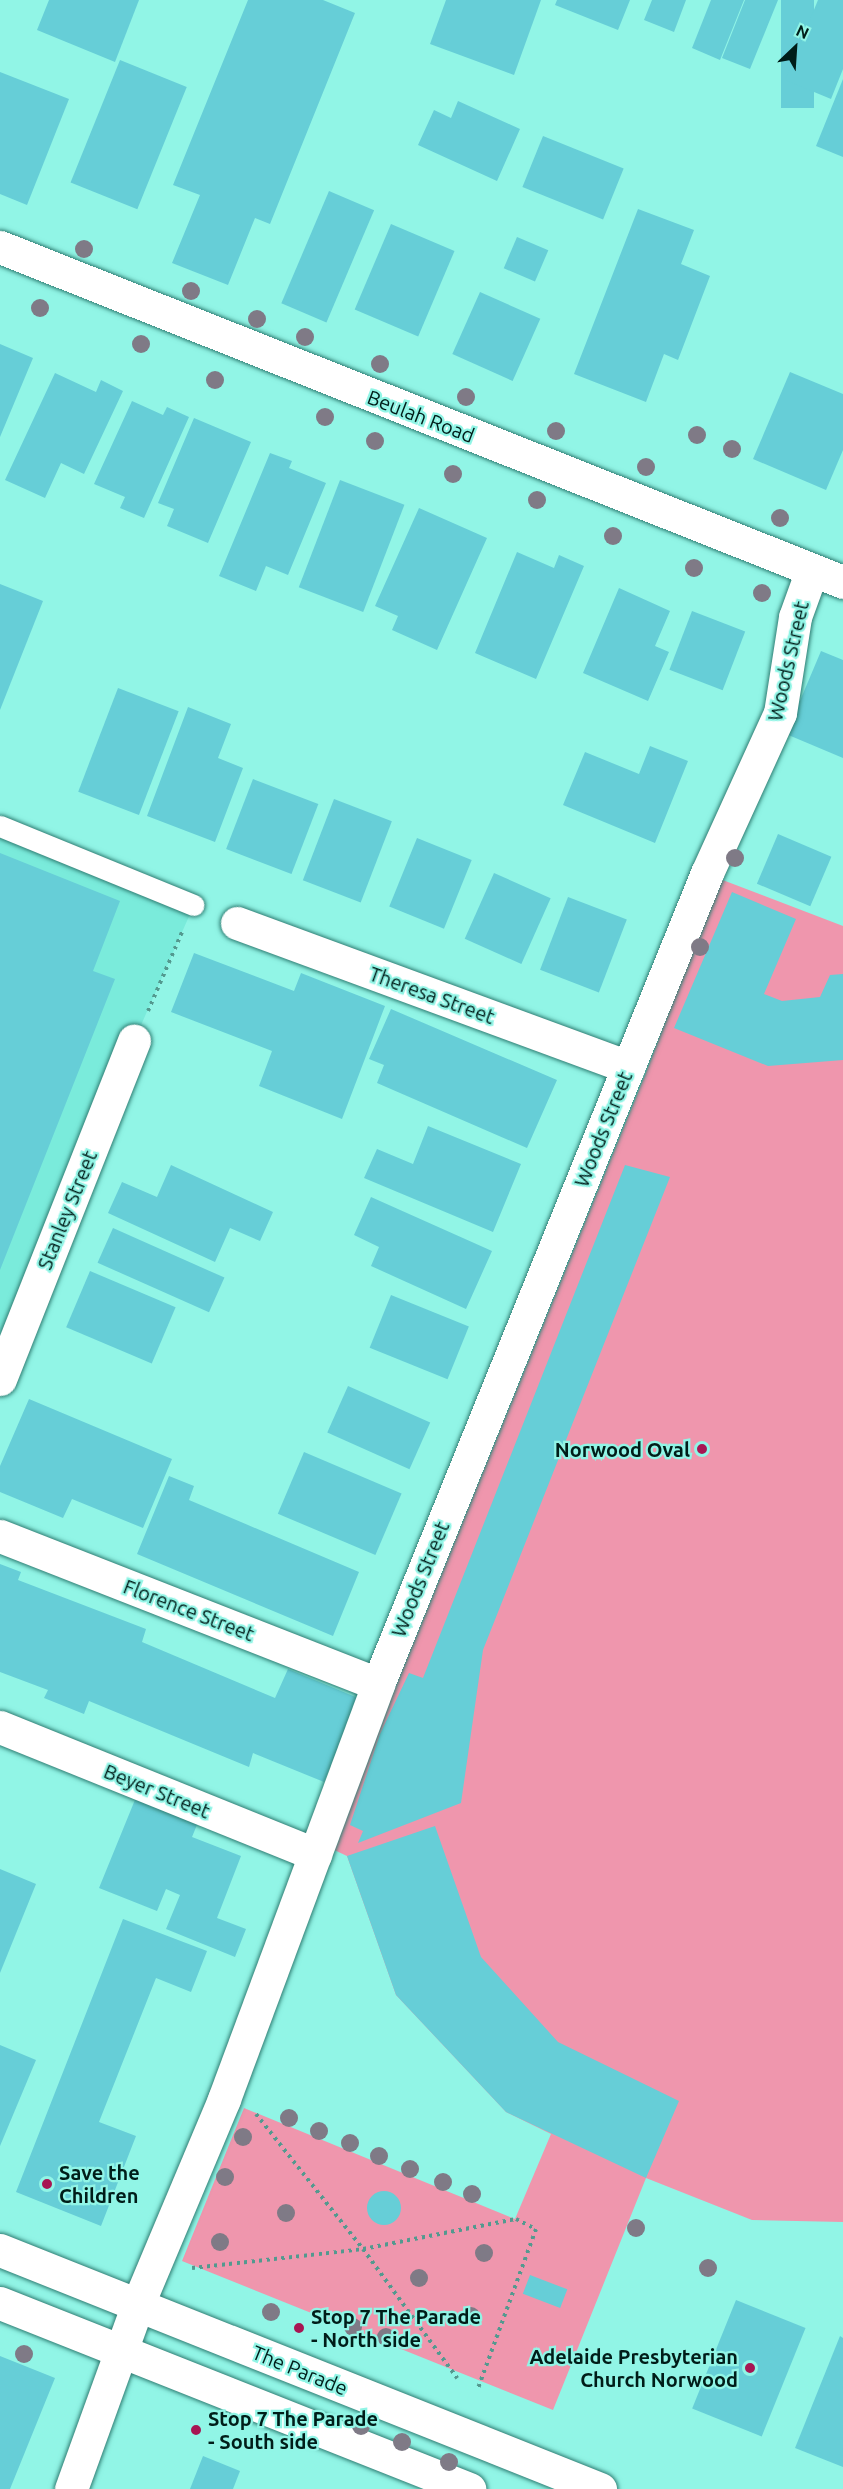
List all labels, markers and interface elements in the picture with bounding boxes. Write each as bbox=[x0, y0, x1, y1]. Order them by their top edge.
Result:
north arrow bbox=[765, 18, 825, 78]
text: N bbox=[793, 21, 812, 42]
street label: Beulah Road bbox=[364, 385, 478, 447]
street label: Woods Street bbox=[763, 599, 813, 723]
street label: Theresa Street bbox=[366, 961, 498, 1029]
street label: Woods Street bbox=[569, 1068, 637, 1190]
street label: Stanley Street bbox=[32, 1147, 102, 1273]
place label: Norwood Oval bbox=[555, 1437, 690, 1461]
marker: Norwood Oval bbox=[695, 1442, 709, 1456]
street label: Woods Street bbox=[386, 1518, 454, 1640]
street label: Florence Street bbox=[120, 1574, 258, 1646]
street label: Beyer Street bbox=[100, 1759, 214, 1823]
place label: Save the Children bbox=[59, 2160, 140, 2207]
marker: Save the Children bbox=[40, 2177, 54, 2191]
place label: Stop 7 The Parade - North side bbox=[311, 2304, 481, 2351]
marker: Stop 7 The Parade - North side bbox=[292, 2321, 306, 2335]
street label: The Parade bbox=[249, 2340, 351, 2400]
place label: Adelaide Presbyterian Church Norwood bbox=[529, 2344, 738, 2391]
marker: Adelaide Presbyterian Church Norwood bbox=[743, 2361, 757, 2375]
place label: Stop 7 The Parade - South side bbox=[208, 2406, 378, 2453]
marker: Stop 7 The Parade - South side bbox=[189, 2423, 203, 2437]

